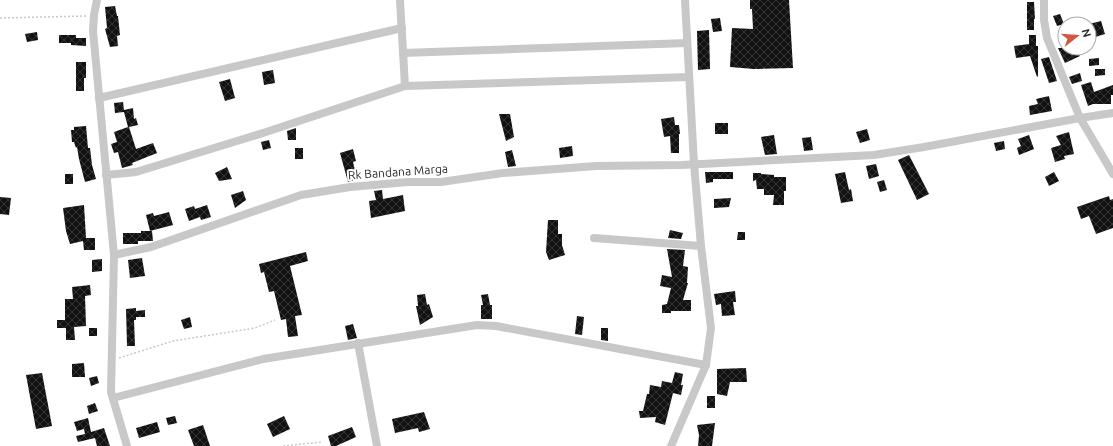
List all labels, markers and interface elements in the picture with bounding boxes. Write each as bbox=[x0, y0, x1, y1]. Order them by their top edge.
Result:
north arrow bbox=[1057, 16, 1097, 56]
text: N bbox=[1080, 27, 1094, 39]
street label: Rk Bandana Marga bbox=[348, 162, 448, 181]

